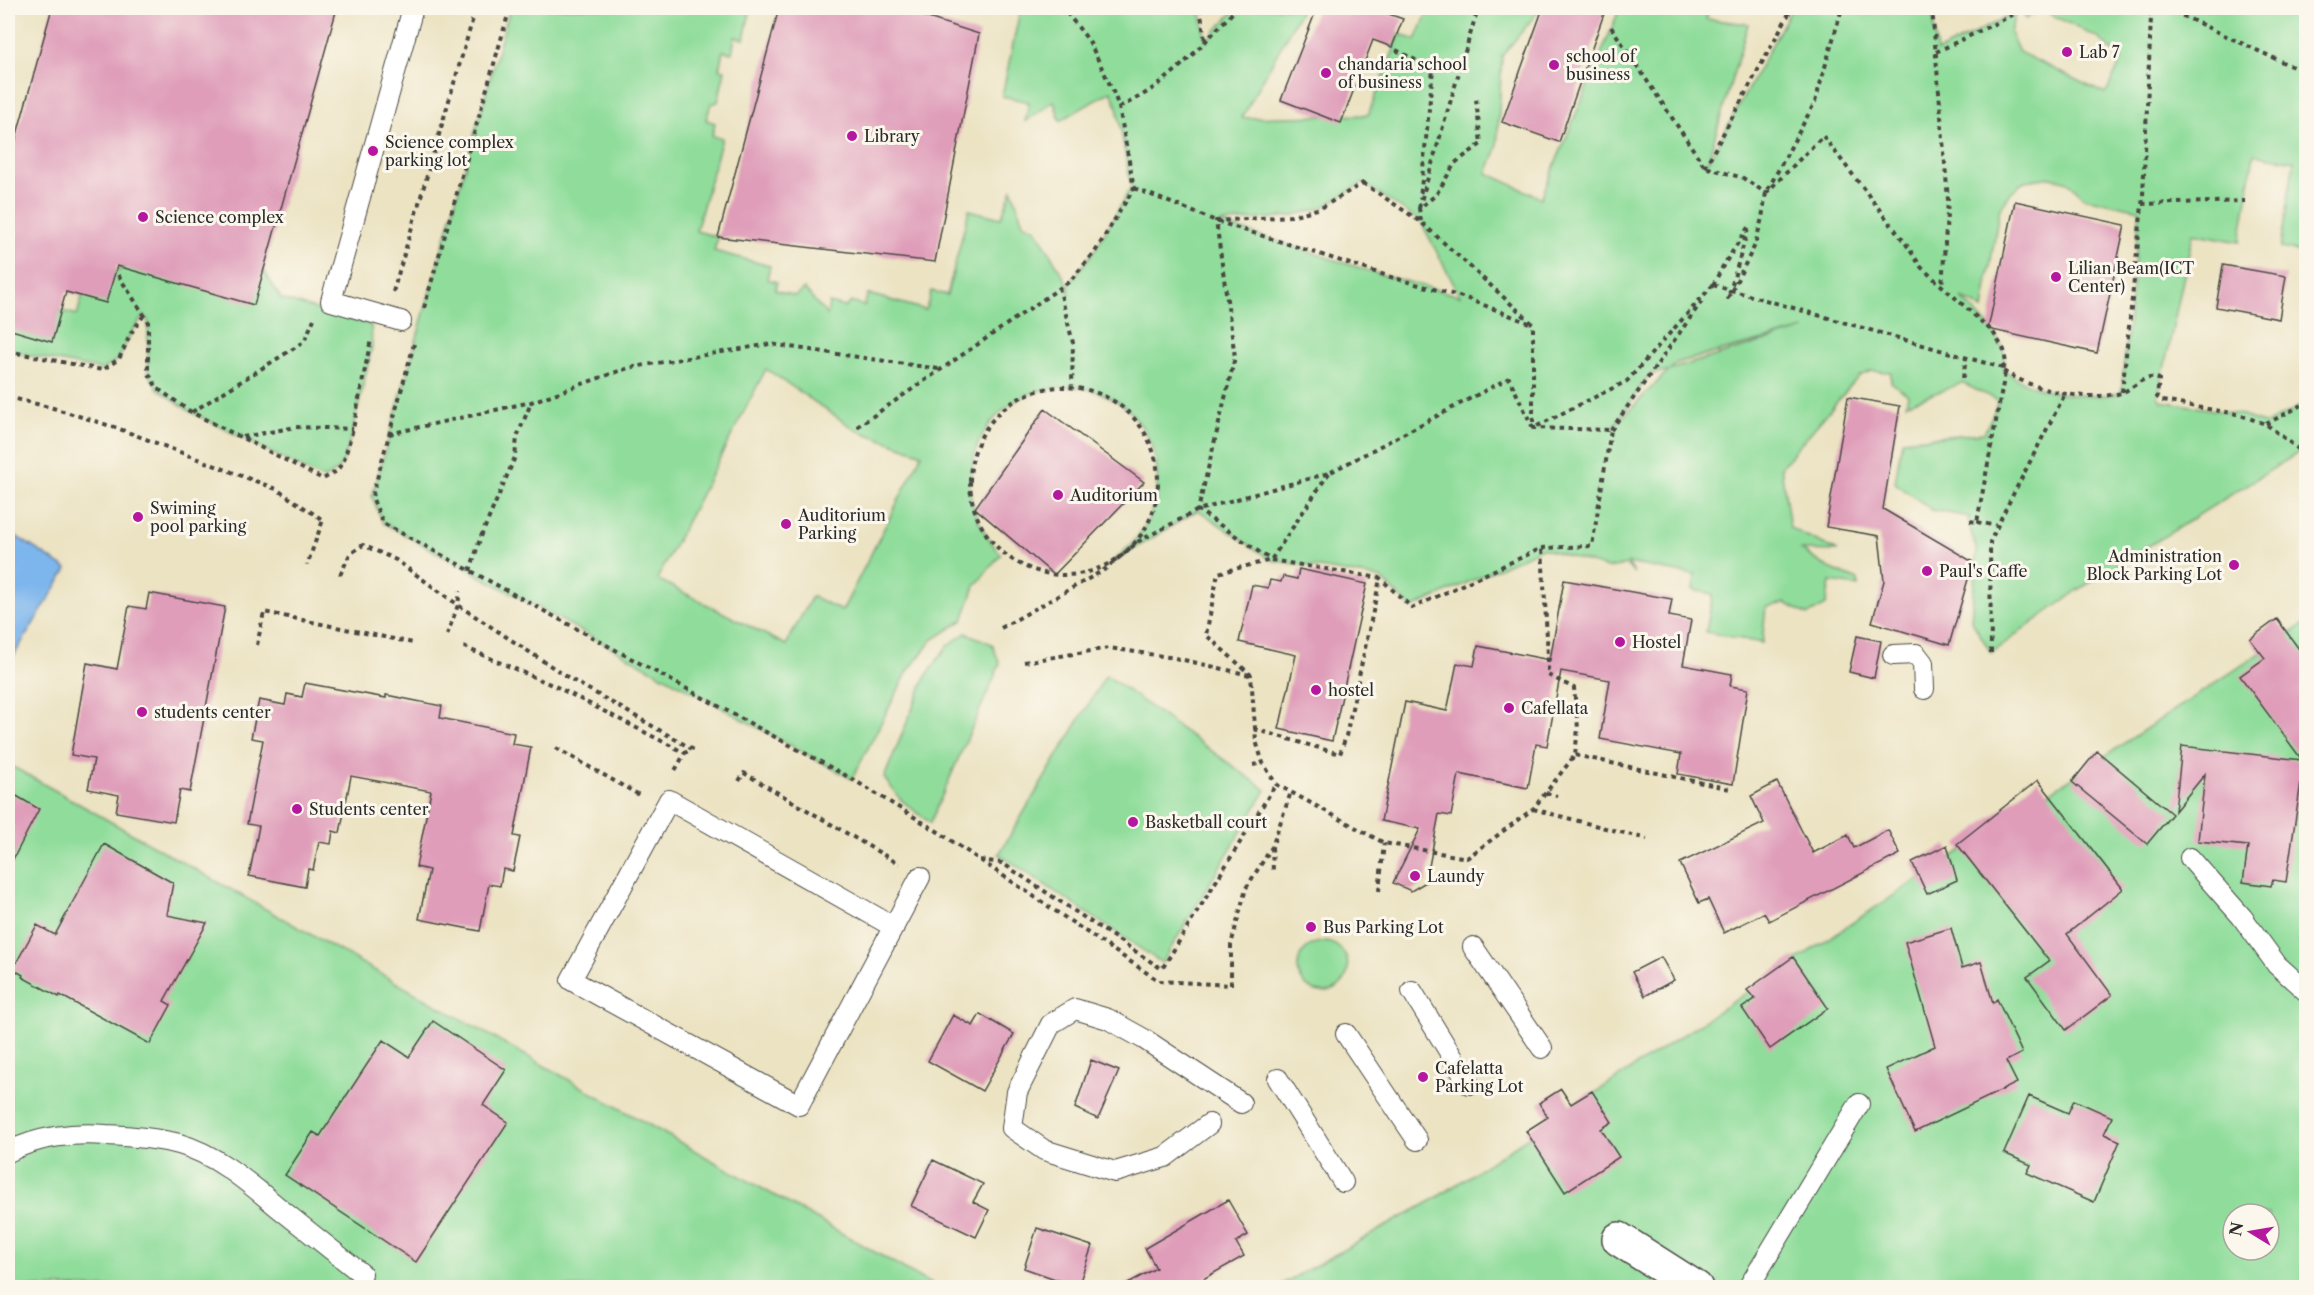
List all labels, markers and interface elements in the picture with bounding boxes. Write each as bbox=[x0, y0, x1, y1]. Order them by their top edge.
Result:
place label: Lab 7 bbox=[2079, 42, 2120, 62]
marker: Lab 7 bbox=[2060, 45, 2074, 59]
place label: school of business bbox=[1566, 46, 1638, 84]
place label: chandaria school of business bbox=[1338, 54, 1467, 92]
marker: school of business bbox=[1547, 58, 1561, 72]
marker: chandaria school of business bbox=[1319, 66, 1333, 80]
place label: Library bbox=[864, 126, 921, 146]
marker: Library bbox=[845, 129, 859, 143]
place label: Science complex parking lot bbox=[385, 132, 514, 170]
marker: Science complex parking lot bbox=[366, 144, 380, 158]
place label: Science complex bbox=[155, 207, 284, 227]
marker: Science complex bbox=[136, 210, 150, 224]
place label: Lilian Beam(ICT Center) bbox=[2068, 258, 2194, 296]
marker: Lilian Beam(ICT Center) bbox=[2049, 270, 2063, 284]
place label: Auditorium bbox=[1069, 485, 1158, 505]
marker: Auditorium bbox=[1051, 488, 1065, 502]
place label: Swiming pool parking bbox=[150, 498, 247, 536]
place label: Auditorium Parking bbox=[797, 505, 886, 543]
marker: Swiming pool parking bbox=[131, 510, 145, 524]
marker: Auditorium Parking bbox=[779, 517, 793, 531]
place label: Administration Block Parking Lot bbox=[2086, 546, 2222, 584]
marker: Administration Block Parking Lot bbox=[2227, 558, 2241, 572]
place label: Paul's Caffe bbox=[1939, 561, 2028, 581]
marker: Paul's Caffe bbox=[1920, 564, 1934, 578]
place label: Hostel bbox=[1632, 632, 1682, 652]
marker: Hostel bbox=[1613, 635, 1627, 649]
place label: hostel bbox=[1328, 680, 1374, 700]
marker: hostel bbox=[1309, 683, 1323, 697]
place label: Cafellata bbox=[1521, 698, 1589, 718]
marker: Cafellata bbox=[1502, 701, 1516, 715]
place label: students center bbox=[154, 702, 271, 722]
marker: students center bbox=[135, 705, 149, 719]
place label: Students center bbox=[309, 799, 429, 819]
marker: Students center bbox=[290, 802, 304, 816]
place label: Basketball court bbox=[1145, 812, 1267, 832]
marker: Basketball court bbox=[1126, 815, 1140, 829]
place label: Laundy bbox=[1427, 866, 1485, 886]
marker: Laundy bbox=[1408, 869, 1422, 883]
place label: Bus Parking Lot bbox=[1323, 917, 1444, 937]
marker: Bus Parking Lot bbox=[1304, 920, 1318, 934]
place label: Cafelatta Parking Lot bbox=[1435, 1058, 1524, 1096]
marker: Cafelatta Parking Lot bbox=[1416, 1070, 1430, 1084]
north arrow bbox=[2221, 1202, 2281, 1262]
text: N bbox=[2225, 1220, 2247, 1238]

